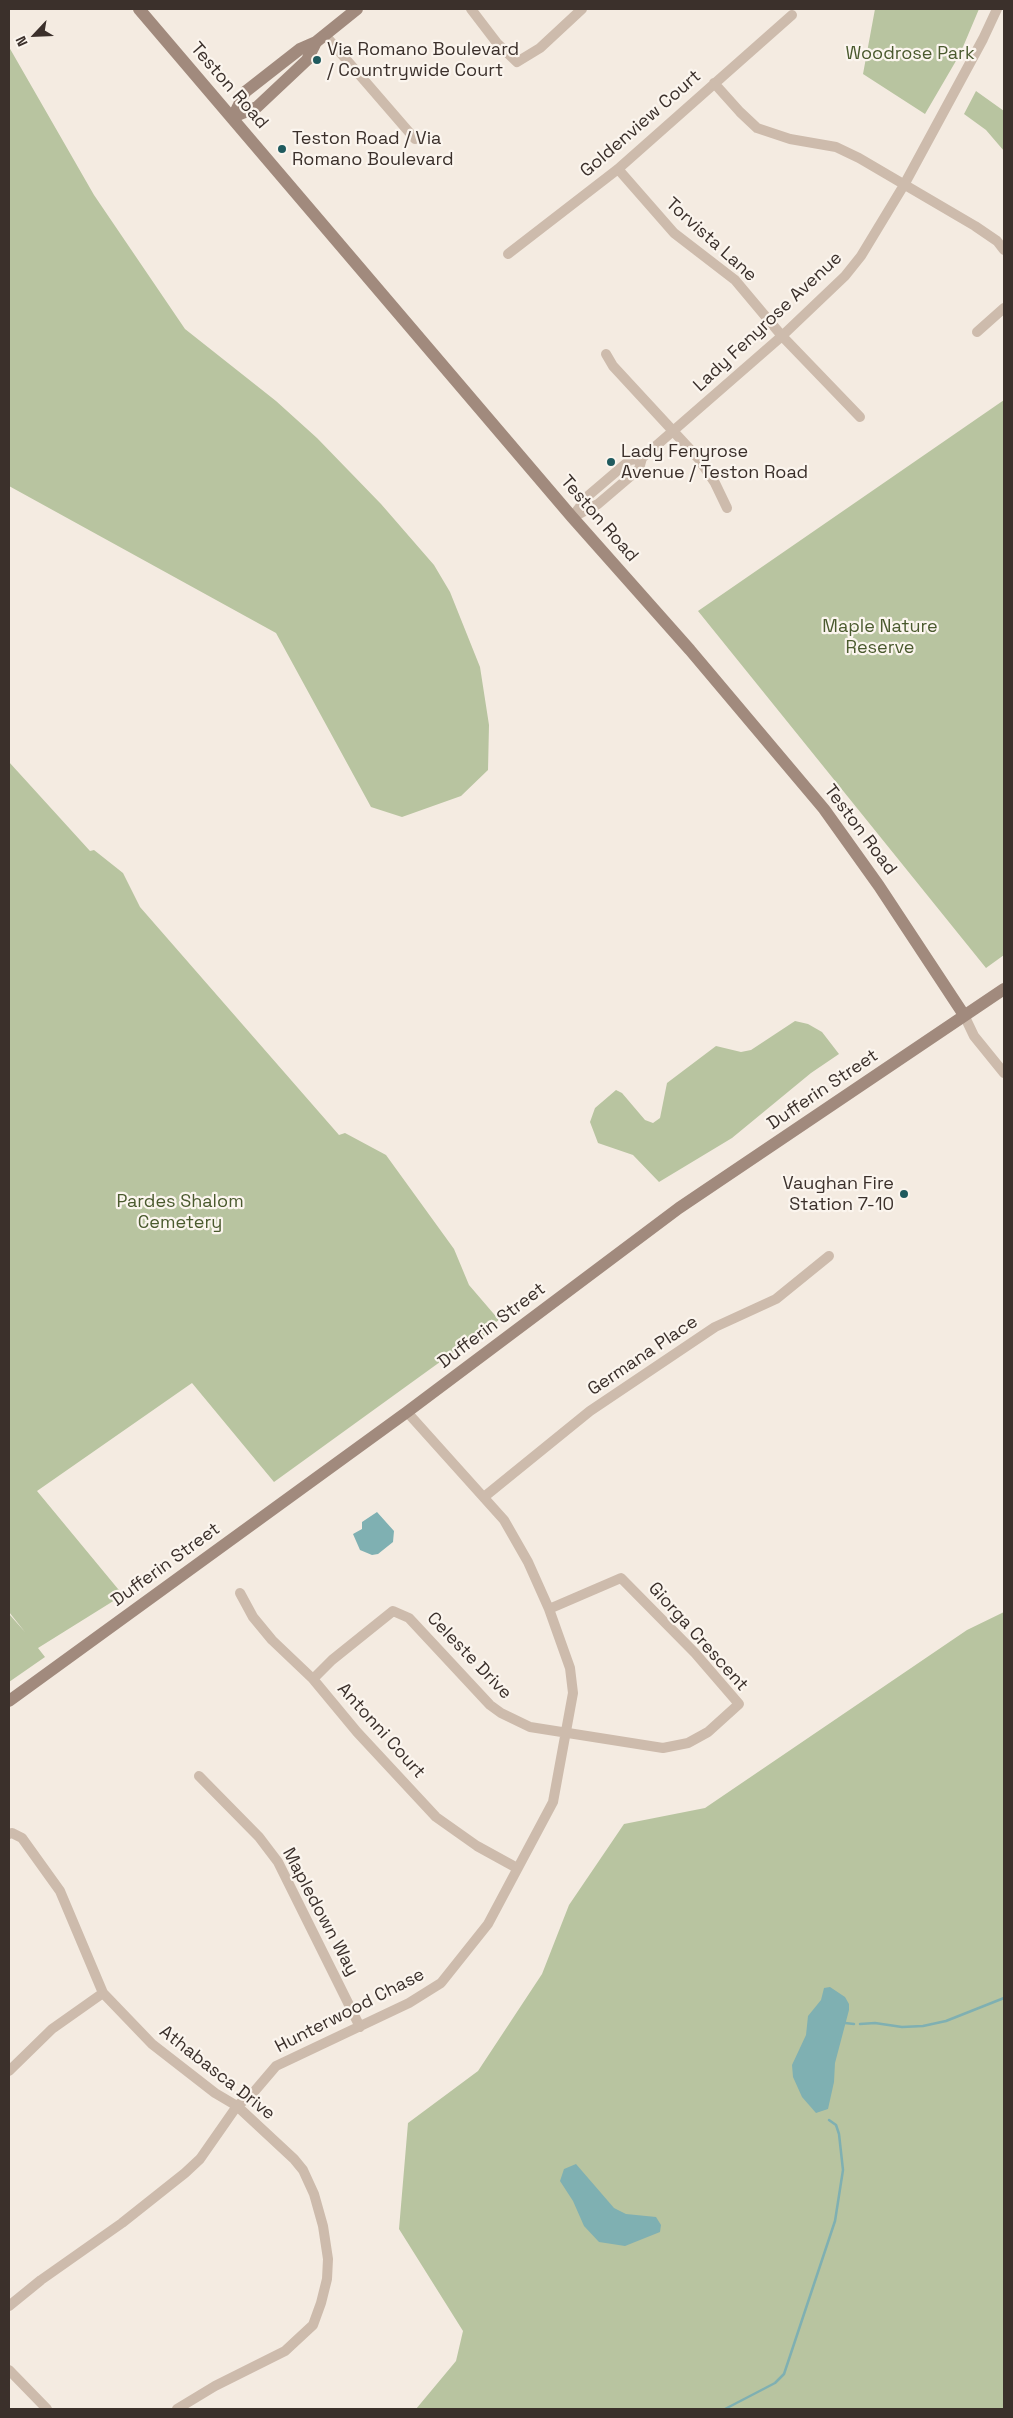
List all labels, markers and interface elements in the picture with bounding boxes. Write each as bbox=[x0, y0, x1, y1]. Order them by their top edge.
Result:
north arrow bbox=[10, 10, 60, 60]
text: N bbox=[11, 33, 32, 49]
street label: Teston Road bbox=[186, 38, 272, 134]
place label: Via Romano Boulevard / Countrywide Court bbox=[327, 39, 519, 82]
park label: Woodrose Park bbox=[845, 43, 975, 65]
marker: Via Romano Boulevard / Countrywide Court bbox=[311, 54, 323, 66]
street label: Goldenview Court bbox=[576, 66, 706, 182]
place label: Teston Road / Via Romano Boulevard bbox=[292, 128, 454, 170]
marker: Teston Road / Via Romano Boulevard bbox=[276, 143, 288, 155]
street label: Torvista Lane bbox=[661, 193, 761, 287]
street label: Lady Fenyrose Avenue bbox=[689, 248, 847, 396]
place label: Lady Fenyrose Avenue / Teston Road bbox=[621, 441, 808, 484]
marker: Lady Fenyrose Avenue / Teston Road bbox=[605, 456, 617, 468]
street label: Teston Road bbox=[556, 471, 642, 567]
park label: Maple Nature Reserve bbox=[822, 616, 938, 659]
street label: Teston Road bbox=[819, 781, 901, 879]
street label: Dufferin Street bbox=[764, 1045, 882, 1135]
place label: Vaughan Fire Station 7-10 bbox=[783, 1173, 894, 1216]
marker: Vaughan Fire Station 7-10 bbox=[898, 1188, 910, 1200]
park label: Pardes Shalom Cemetery bbox=[116, 1191, 244, 1234]
street label: Dufferin Street bbox=[434, 1279, 550, 1373]
street label: Germana Place bbox=[584, 1311, 702, 1401]
street label: Dufferin Street bbox=[108, 1518, 224, 1612]
street label: Giorga Crescent bbox=[643, 1578, 753, 1696]
street label: Celeste Drive bbox=[422, 1608, 516, 1704]
street label: Antonni Court bbox=[332, 1679, 430, 1783]
street label: Mapledown Way bbox=[277, 1844, 363, 1980]
street label: Hunterwood Chase bbox=[272, 1964, 428, 2058]
street label: Athabasca Drive bbox=[155, 2021, 279, 2125]

